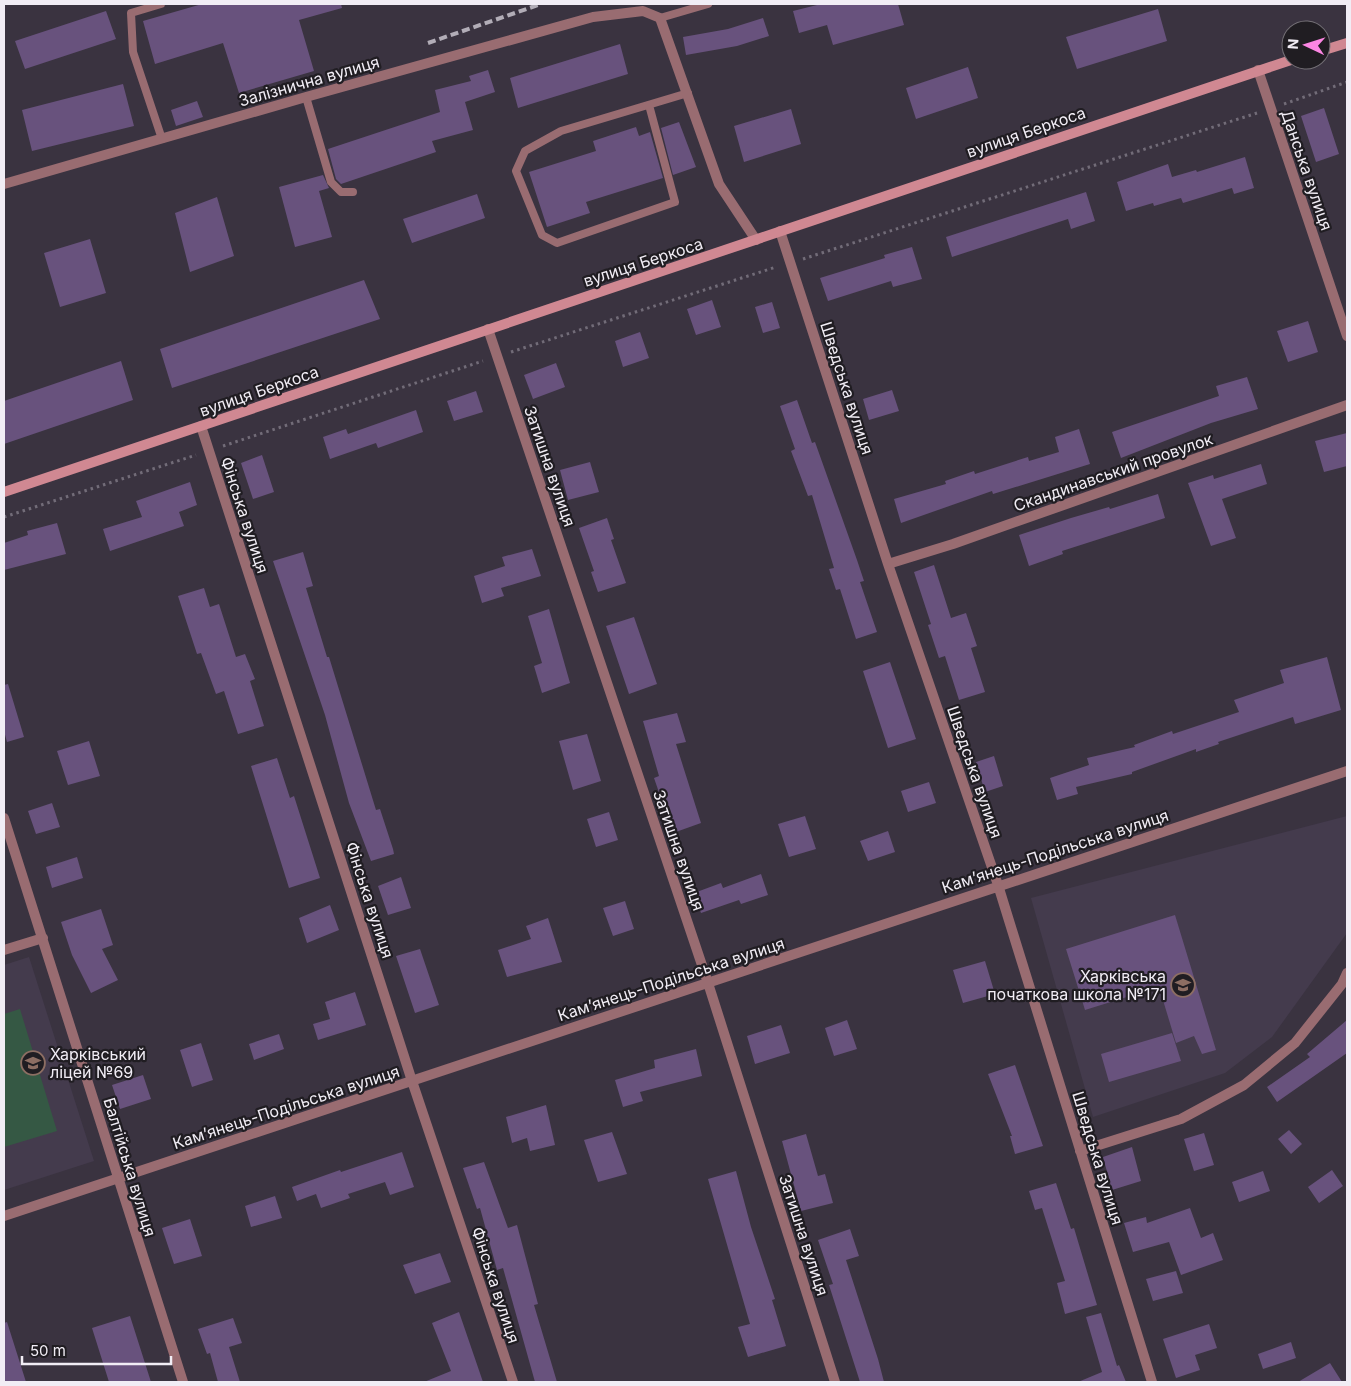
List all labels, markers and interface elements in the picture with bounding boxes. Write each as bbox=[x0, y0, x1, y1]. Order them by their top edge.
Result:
north arrow bbox=[1281, 20, 1331, 70]
text: N bbox=[1284, 38, 1301, 50]
street label: Залізнична вулиця bbox=[236, 51, 382, 111]
street label: вулиця Беркоса bbox=[964, 102, 1088, 162]
street label: Данська вулиця bbox=[1277, 107, 1337, 233]
street label: вулиця Беркоса bbox=[581, 233, 705, 291]
street label: Шведська вулиця bbox=[816, 319, 878, 457]
street label: вулиця Беркоса bbox=[197, 361, 321, 421]
street label: Затишна вулиця bbox=[520, 403, 580, 529]
street label: Скандинавський провулок bbox=[1011, 428, 1216, 516]
street label: Фінська вулиця bbox=[217, 454, 273, 576]
street label: Шведська вулиця bbox=[943, 703, 1007, 841]
street label: Затишна вулиця bbox=[649, 787, 709, 913]
street label: Кам’янець-Подільська вулиця bbox=[939, 805, 1171, 897]
street label: Фінська вулиця bbox=[342, 839, 398, 961]
street label: Кам’янець-Подільська вулиця bbox=[555, 933, 787, 1025]
place label: Харківська початкова школа №171 bbox=[987, 966, 1166, 1004]
school or university icon: Харківська початкова школа №171 bbox=[1170, 972, 1196, 998]
place label: Харківський ліцей №69 bbox=[50, 1044, 146, 1082]
school or university icon: Харківський ліцей №69 bbox=[20, 1050, 46, 1076]
street label: Кам’янець-Подільська вулиця bbox=[170, 1061, 402, 1153]
street label: Шведська вулиця bbox=[1068, 1089, 1128, 1227]
street label: Балтійська вулиця bbox=[99, 1095, 161, 1239]
street label: Затишна вулиця bbox=[775, 1172, 833, 1298]
street label: Фінська вулиця bbox=[468, 1224, 524, 1346]
scale bar bbox=[22, 1334, 171, 1366]
text: 50 m bbox=[30, 1341, 66, 1360]

